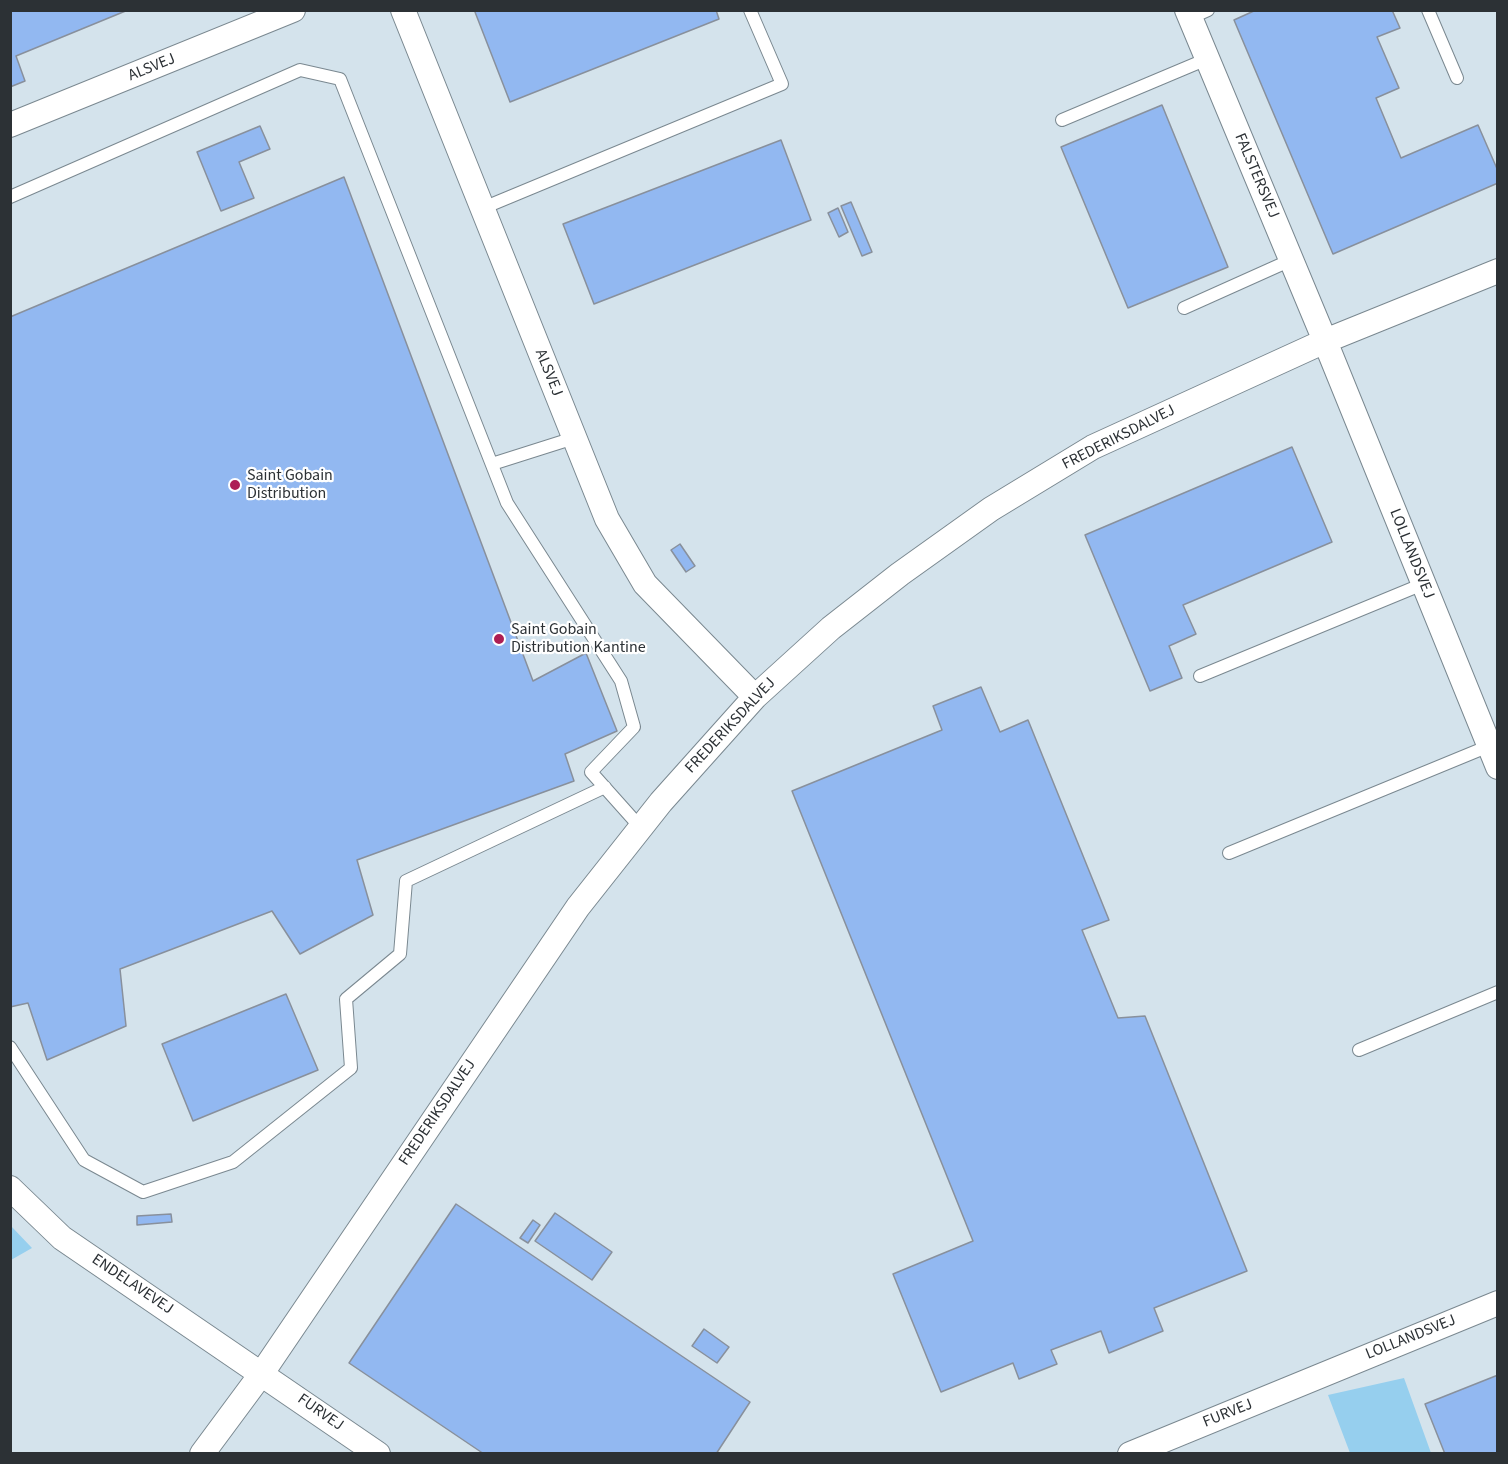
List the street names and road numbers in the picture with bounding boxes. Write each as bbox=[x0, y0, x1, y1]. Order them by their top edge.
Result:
street label: ALSVEJ bbox=[126, 50, 178, 86]
street label: FALSTERSVEJ bbox=[1230, 131, 1282, 221]
street label: ALSVEJ bbox=[530, 347, 566, 399]
street label: FREDERIKSDALVEJ bbox=[1059, 401, 1179, 475]
street label: LOLLANDSVEJ bbox=[1384, 506, 1438, 602]
street label: FREDERIKSDALVEJ bbox=[682, 674, 780, 778]
street label: FREDERIKSDALVEJ bbox=[395, 1056, 481, 1170]
street label: ENDELAVEVEJ bbox=[88, 1251, 176, 1319]
street label: LOLLANDSVEJ bbox=[1363, 1311, 1459, 1365]
street label: FURVEJ bbox=[293, 1390, 347, 1436]
street label: FURVEJ bbox=[1200, 1395, 1256, 1433]

